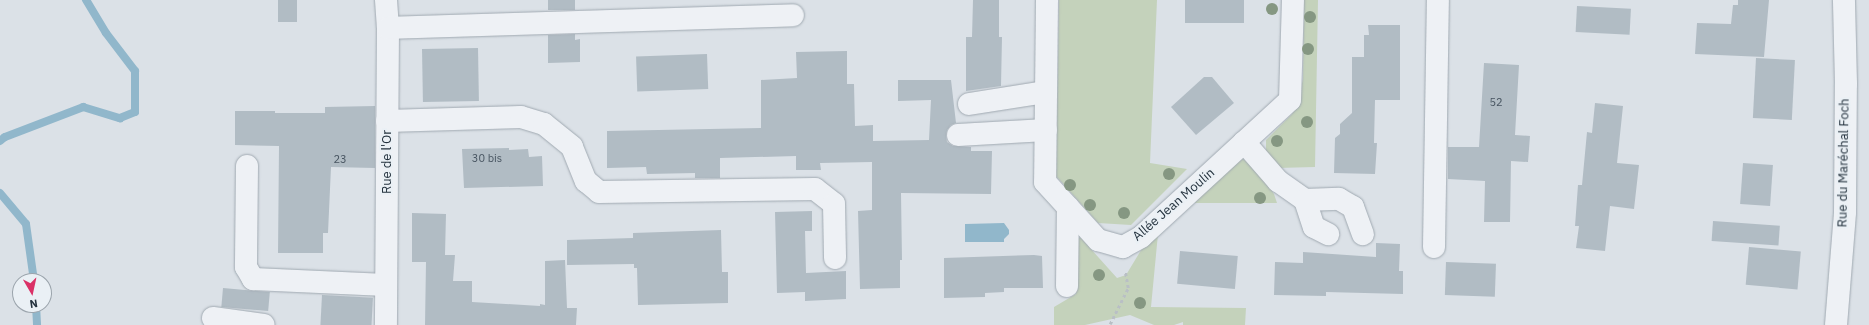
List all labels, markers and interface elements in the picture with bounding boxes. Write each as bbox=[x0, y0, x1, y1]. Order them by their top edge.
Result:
house number: 52 bbox=[1489, 95, 1503, 109]
street label: Rue du Maréchal Foch bbox=[1835, 98, 1853, 228]
street label: Rue de l'Or bbox=[379, 130, 395, 194]
house number: 30 bis bbox=[472, 151, 502, 165]
house number: 23 bbox=[333, 152, 347, 166]
street label: Allée Jean Moulin bbox=[1130, 165, 1218, 245]
north arrow bbox=[12, 273, 52, 313]
text: N bbox=[29, 296, 39, 311]

